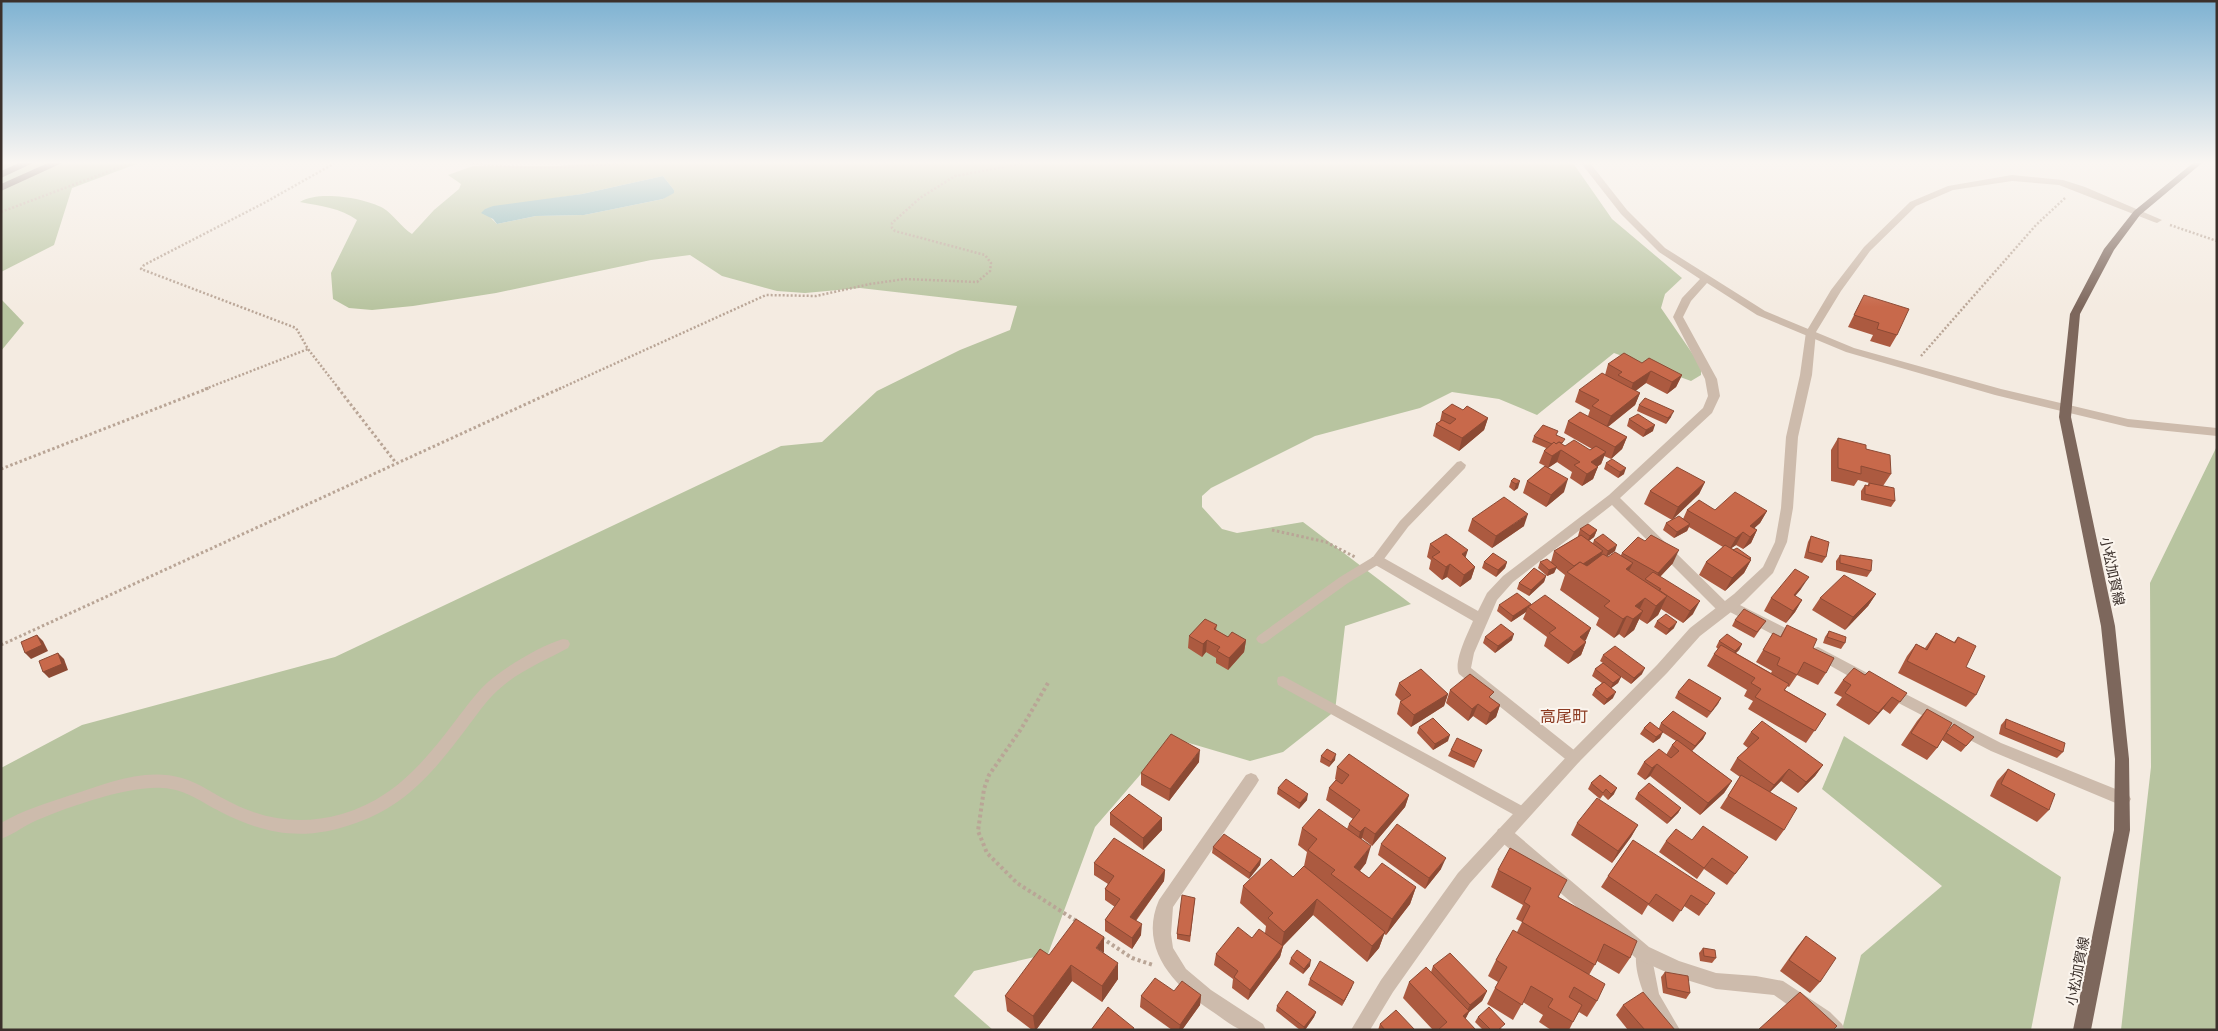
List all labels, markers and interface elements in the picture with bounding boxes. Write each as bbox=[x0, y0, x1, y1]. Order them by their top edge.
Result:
street label: 小松加賀線 bbox=[2097, 535, 2129, 607]
district label: 高尾町 bbox=[1540, 706, 1588, 725]
street label: 小松加賀線 bbox=[2062, 935, 2092, 1007]

